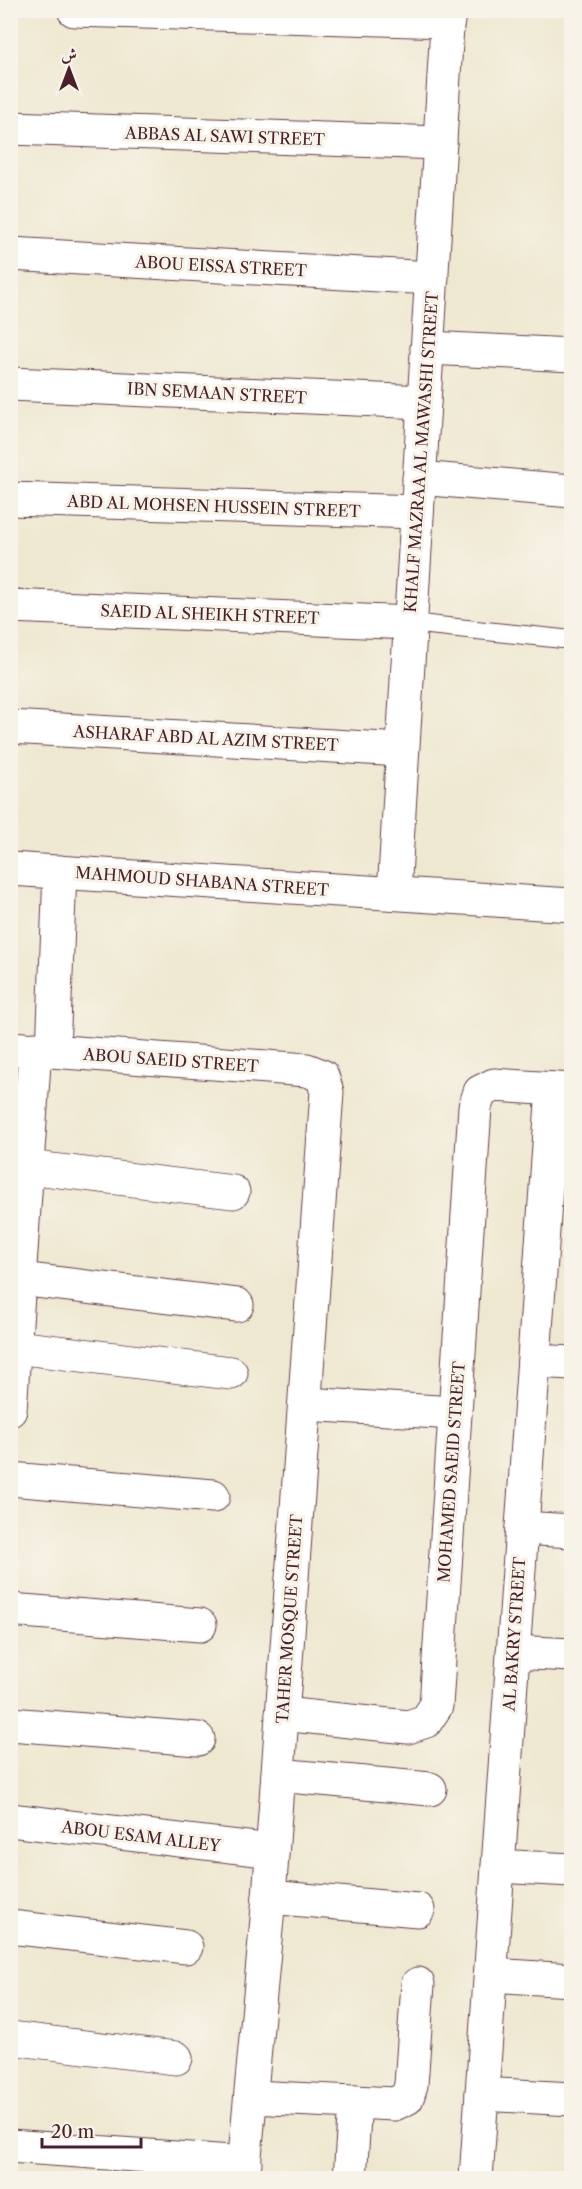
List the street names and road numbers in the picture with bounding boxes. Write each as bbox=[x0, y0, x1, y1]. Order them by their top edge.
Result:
street label: ABBAS AL SAWI STREET bbox=[124, 122, 325, 149]
street label: ABOU EISSA STREET bbox=[134, 251, 307, 280]
street label: KHALF MAZRAA AL MAWASHI STREET bbox=[400, 291, 442, 613]
street label: IBN SEMAAN STREET bbox=[127, 378, 307, 408]
street label: ABD AL MOHSEN HUSSEIN STREET bbox=[66, 491, 361, 521]
street label: SAEID AL SHEIKH STREET bbox=[100, 600, 320, 628]
street label: ASHARAF ABD AL AZIM STREET bbox=[72, 721, 339, 755]
street label: MAHMOUD SHABANA STREET bbox=[74, 862, 330, 900]
street label: ABOU SAEID STREET bbox=[82, 1044, 259, 1076]
street label: MOHAMED SAEID STREET bbox=[433, 1361, 469, 1583]
street label: TAHER MOSQUE STREET bbox=[272, 1514, 306, 1724]
street label: AL BAKRY STREET bbox=[499, 1556, 529, 1713]
street label: ABOU ESAM ALLEY bbox=[59, 1816, 222, 1856]

